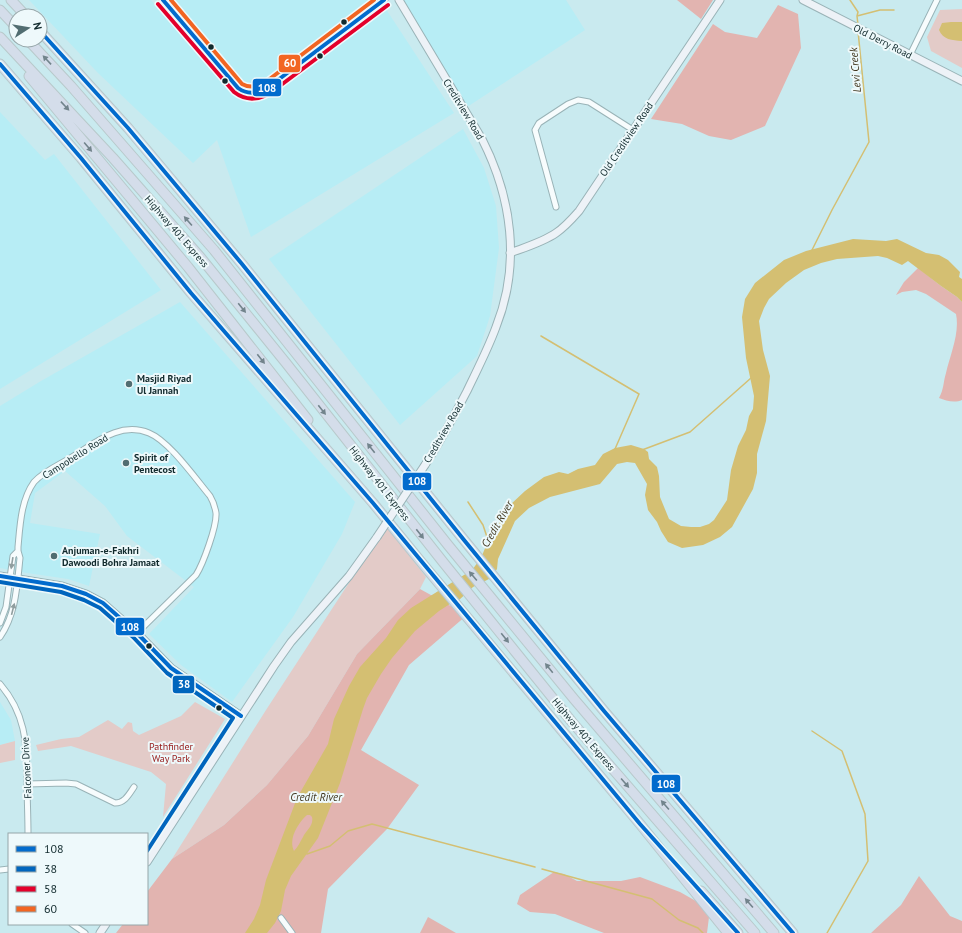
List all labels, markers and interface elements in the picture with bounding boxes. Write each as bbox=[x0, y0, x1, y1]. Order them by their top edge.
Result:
north arrow bbox=[8, 8, 48, 48]
unlabelled marker bbox=[339, 17, 349, 27]
text: N bbox=[30, 21, 45, 31]
street label: Old Derry Road bbox=[851, 21, 914, 62]
unlabelled marker bbox=[206, 42, 216, 52]
water label: Levi Creek bbox=[846, 46, 864, 93]
unlabelled marker bbox=[315, 51, 325, 61]
line badge: 60 bbox=[278, 54, 301, 73]
one-way arrow bbox=[42, 55, 51, 66]
text: 60 bbox=[284, 56, 296, 70]
unlabelled marker bbox=[220, 76, 230, 86]
street label: Creditview Road bbox=[440, 76, 487, 142]
line badge: 108 bbox=[252, 78, 282, 97]
text: 108 bbox=[258, 81, 276, 95]
street label: Old Creditview Road bbox=[597, 100, 656, 179]
one-way arrow bbox=[60, 102, 69, 111]
one-way arrow bbox=[83, 141, 92, 152]
street label: Highway 401 Express bbox=[142, 193, 212, 270]
one-way arrow bbox=[183, 216, 193, 226]
one-way arrow bbox=[237, 302, 246, 313]
one-way arrow bbox=[257, 354, 266, 365]
place label: Masjid Riyad Ul Jannah bbox=[137, 372, 191, 397]
marker: Masjid Riyad Ul Jannah bbox=[124, 379, 134, 389]
street label: Creditview Road bbox=[421, 399, 466, 465]
one-way arrow bbox=[318, 404, 327, 415]
street label: Campobello Road bbox=[40, 431, 110, 482]
one-way arrow bbox=[366, 442, 375, 453]
street label: Highway 401 Express bbox=[346, 443, 413, 523]
place label: Spirit of Pentecost bbox=[134, 451, 176, 476]
marker: Spirit of Pentecost bbox=[121, 458, 131, 468]
line badge: 108 bbox=[402, 472, 432, 491]
text: 108 bbox=[408, 474, 426, 488]
water label: Credit River bbox=[478, 497, 517, 550]
one-way arrow bbox=[416, 528, 424, 539]
place label: Anjuman-e-Fakhri Dawoodi Bohra Jamaat bbox=[62, 544, 160, 569]
marker: Anjuman-e-Fakhri Dawoodi Bohra Jamaat bbox=[49, 551, 59, 561]
one-way arrow bbox=[9, 557, 15, 570]
one-way arrow bbox=[469, 570, 478, 581]
one-way arrow bbox=[10, 603, 16, 616]
line badge: 108 bbox=[115, 617, 145, 636]
text: 108 bbox=[121, 620, 139, 634]
one-way arrow bbox=[501, 632, 509, 643]
unlabelled marker bbox=[144, 641, 154, 651]
one-way arrow bbox=[545, 663, 554, 674]
line badge: 38 bbox=[172, 675, 195, 694]
text: 38 bbox=[178, 677, 190, 691]
street label: Highway 401 Express bbox=[549, 695, 618, 773]
unlabelled marker bbox=[214, 703, 224, 713]
street label: Falconer Drive bbox=[18, 737, 35, 799]
park label: Pathfinder Way Park bbox=[149, 740, 193, 765]
line badge: 108 bbox=[651, 774, 681, 793]
text: 108 bbox=[657, 777, 675, 791]
one-way arrow bbox=[620, 778, 629, 787]
water label: Credit River bbox=[290, 790, 343, 804]
one-way arrow bbox=[660, 799, 669, 810]
legend bbox=[8, 833, 148, 925]
text: 108 bbox=[44, 841, 64, 856]
text: 38 bbox=[44, 861, 57, 876]
text: 58 bbox=[44, 881, 57, 896]
one-way arrow bbox=[745, 899, 754, 908]
text: 60 bbox=[44, 901, 58, 916]

